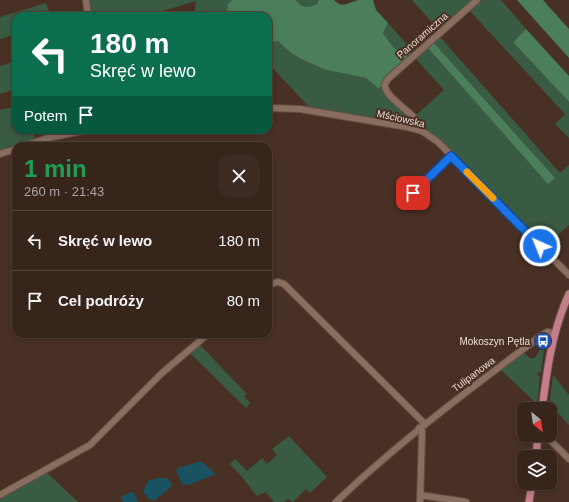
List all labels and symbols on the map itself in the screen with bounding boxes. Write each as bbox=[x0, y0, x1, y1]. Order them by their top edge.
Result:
street label: Panoramiczna bbox=[395, 10, 450, 60]
street label: Mściowska bbox=[376, 108, 426, 129]
pin bbox=[396, 176, 430, 210]
position arrow bbox=[519, 225, 561, 267]
bus stop icon: Mokoszyn Pętla bbox=[533, 331, 553, 351]
place label: Mokoszyn Pętla bbox=[459, 336, 530, 347]
street label: Tulipanowa bbox=[450, 354, 497, 394]
north arrow bbox=[517, 402, 557, 442]

